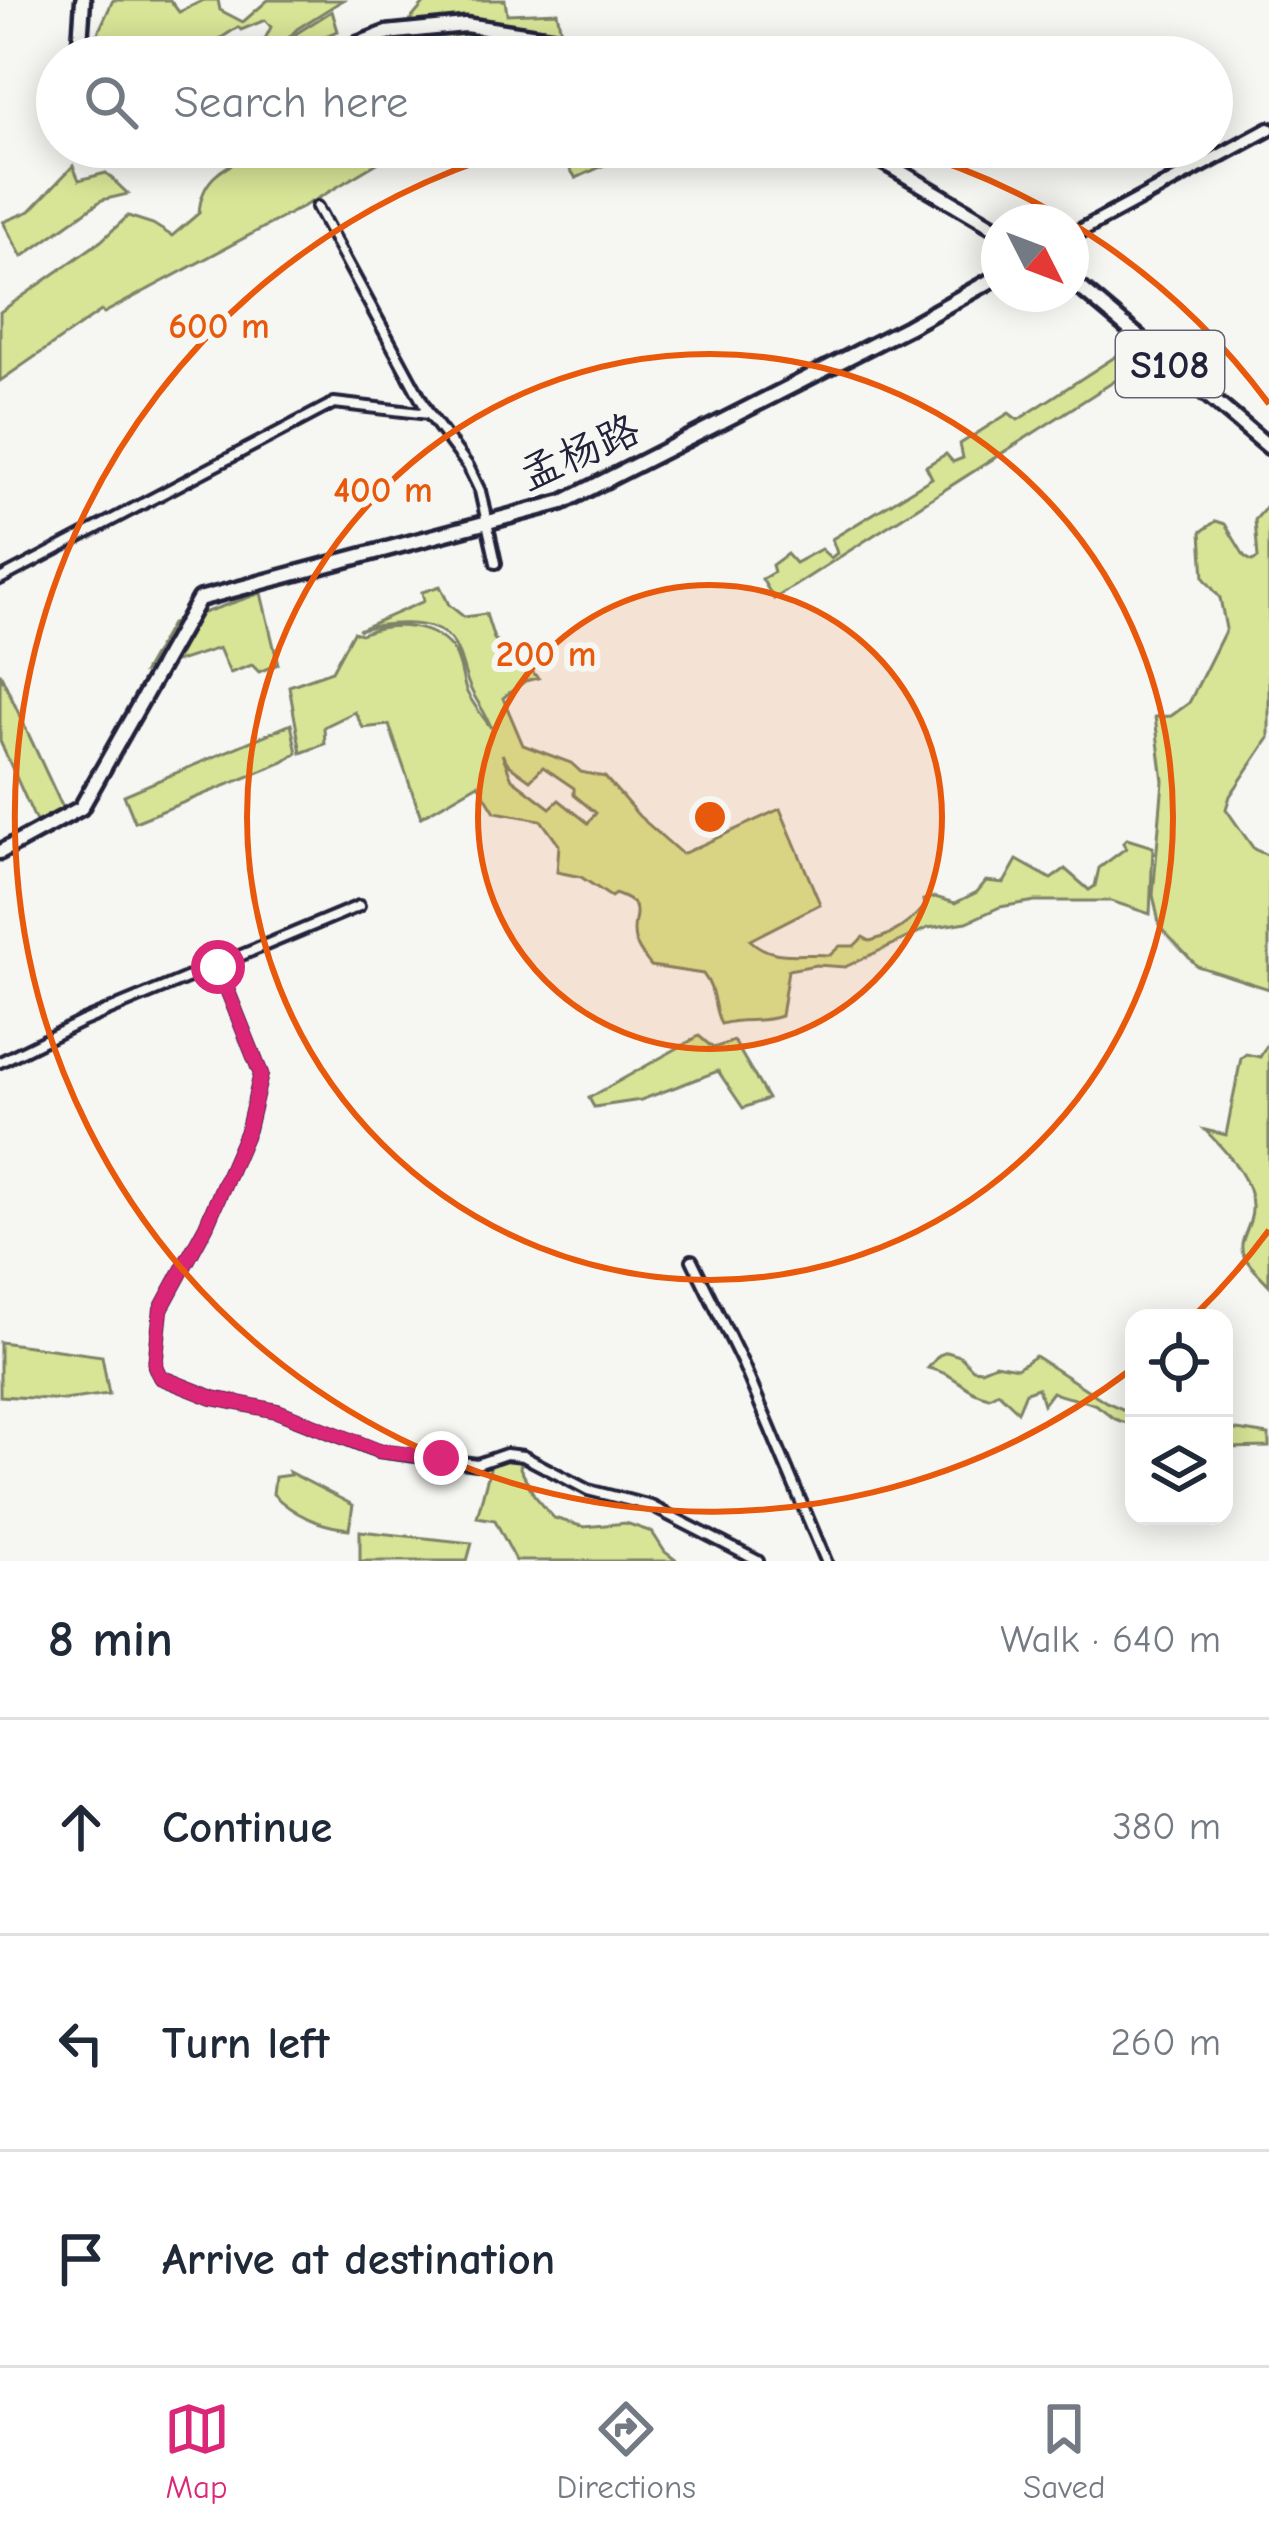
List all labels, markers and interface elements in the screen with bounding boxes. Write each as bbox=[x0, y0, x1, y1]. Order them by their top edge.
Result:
search box bbox=[36, 36, 1233, 168]
icon: search bbox=[78, 69, 144, 135]
text: Search here bbox=[174, 76, 408, 128]
north arrow bbox=[981, 204, 1089, 312]
text: 600 m bbox=[168, 306, 270, 347]
road number: S108 bbox=[1116, 331, 1224, 397]
street label: 孟杨路 bbox=[512, 404, 647, 500]
text: 400 m bbox=[333, 470, 433, 511]
text: 200 m bbox=[496, 634, 596, 675]
centre of rings bbox=[689, 796, 731, 838]
route start bbox=[191, 940, 245, 994]
map controls bbox=[1125, 1309, 1233, 1525]
button: locate bbox=[1125, 1309, 1233, 1417]
button: layers bbox=[1125, 1417, 1233, 1525]
route end bbox=[414, 1431, 468, 1485]
text: 8 min bbox=[48, 1610, 173, 1669]
text: Walk · 640 m bbox=[1000, 1617, 1221, 1662]
icon: ahead bbox=[48, 1794, 114, 1860]
text: Continue bbox=[162, 1801, 332, 1853]
text: 380 m bbox=[1112, 1804, 1221, 1849]
icon: left bbox=[48, 2010, 114, 2076]
text: Turn left bbox=[162, 2017, 329, 2069]
text: 260 m bbox=[1110, 2020, 1221, 2065]
icon: arrive bbox=[48, 2226, 114, 2292]
text: Arrive at destination bbox=[162, 2233, 555, 2285]
tab: Map bbox=[164, 2396, 230, 2506]
tab: Directions bbox=[557, 2396, 696, 2506]
tab: Saved bbox=[1023, 2396, 1105, 2506]

